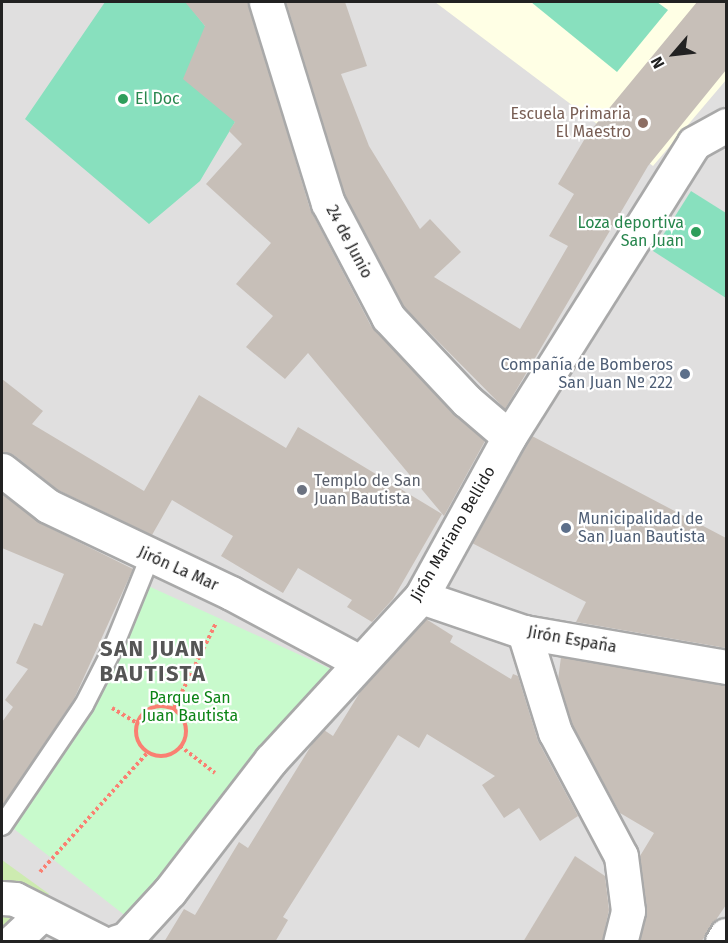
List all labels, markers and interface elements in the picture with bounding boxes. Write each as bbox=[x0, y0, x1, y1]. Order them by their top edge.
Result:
north arrow bbox=[644, 24, 704, 84]
text: N bbox=[647, 54, 669, 72]
place label: El Doc bbox=[135, 89, 180, 109]
marker: El Doc bbox=[116, 92, 130, 106]
place label: Escuela Primaria El Maestro bbox=[511, 104, 631, 142]
marker: Escuela Primaria El Maestro bbox=[636, 116, 650, 130]
street label: 24 de Junio bbox=[322, 202, 376, 282]
place label: Loza deportiva San Juan bbox=[578, 213, 684, 251]
marker: Loza deportiva San Juan bbox=[689, 225, 703, 239]
place label: Compañía de Bomberos San Juan Nº 222 bbox=[500, 355, 673, 393]
marker: Compañía de Bomberos San Juan Nº 222 bbox=[678, 367, 692, 381]
street label: Jirón Mariano Bellido bbox=[406, 463, 500, 605]
place label: Templo de San Juan Bautista bbox=[314, 471, 421, 509]
marker: Templo de San Juan Bautista bbox=[295, 483, 309, 497]
place label: Municipalidad de San Juan Bautista bbox=[578, 509, 705, 547]
marker: Municipalidad de San Juan Bautista bbox=[559, 521, 573, 535]
street label: Jirón La Mar bbox=[135, 543, 221, 595]
street label: Jirón España bbox=[526, 623, 618, 657]
district label: SAN JUAN BAUTISTA bbox=[100, 635, 206, 686]
park label: Parque San Juan Bautista bbox=[142, 688, 238, 726]

